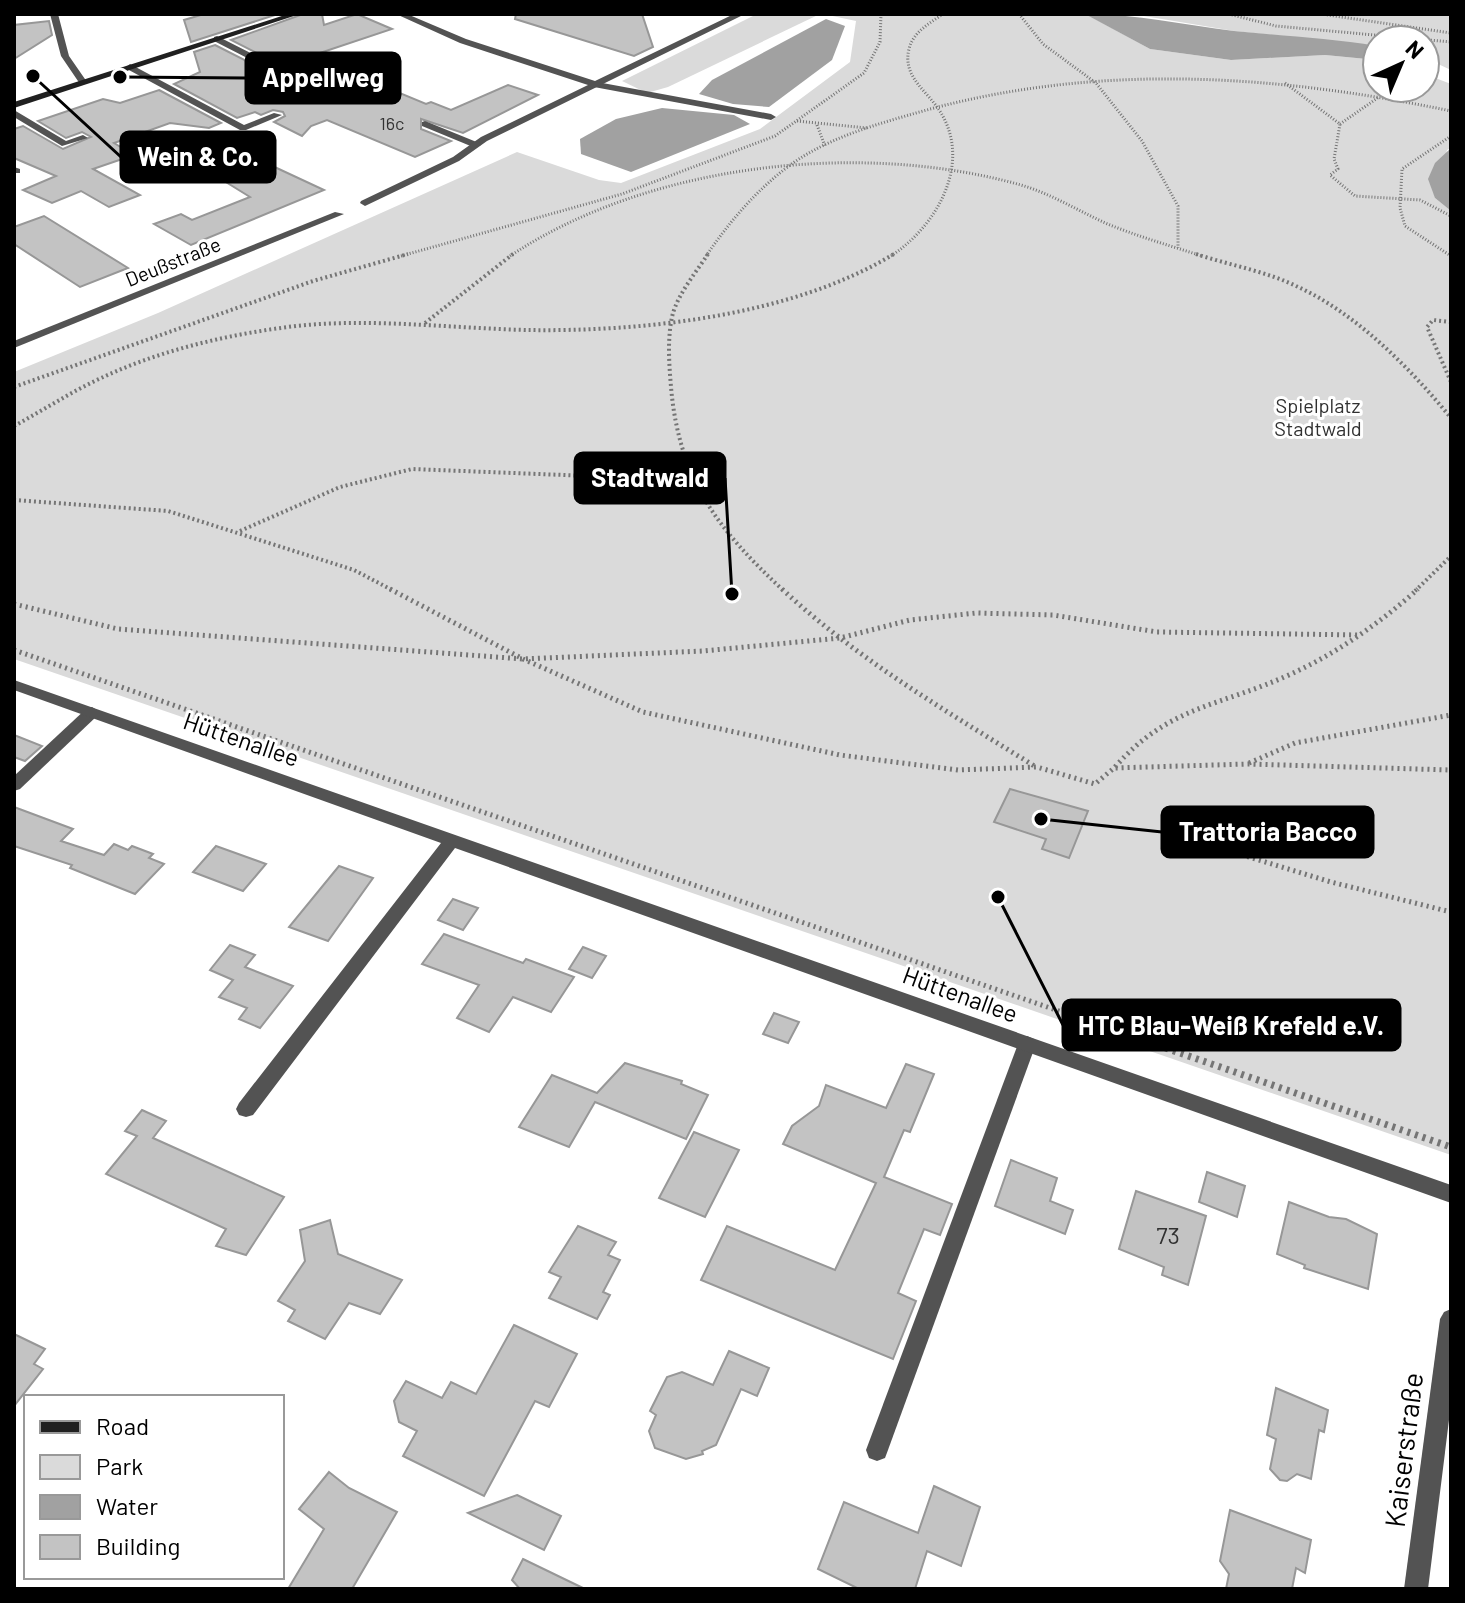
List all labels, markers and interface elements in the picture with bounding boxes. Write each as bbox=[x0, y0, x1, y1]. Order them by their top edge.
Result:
north arrow bbox=[1361, 24, 1441, 104]
text: N bbox=[1401, 34, 1430, 63]
callout: Appellweg bbox=[246, 53, 400, 103]
text: Appellweg bbox=[262, 61, 384, 92]
house number: 16c bbox=[380, 112, 404, 134]
callout: Wein & Co. bbox=[121, 132, 275, 182]
text: Wein & Co. bbox=[137, 140, 259, 171]
street label: Deußstraße bbox=[121, 231, 224, 291]
park label: Spielplatz Stadtwald bbox=[1274, 393, 1362, 440]
callout: Stadtwald bbox=[575, 453, 725, 503]
text: Stadtwald bbox=[591, 461, 709, 492]
street label: Hüttenallee bbox=[180, 705, 303, 772]
callout: Trattoria Bacco bbox=[1162, 807, 1373, 857]
text: Trattoria Bacco bbox=[1179, 815, 1357, 846]
street label: Hüttenallee bbox=[899, 959, 1022, 1028]
callout: HTC Blau-Weiß Krefeld e.V. bbox=[1063, 1000, 1400, 1050]
text: HTC Blau-Weiß Krefeld e.V. bbox=[1078, 1009, 1384, 1040]
house number: 73 bbox=[1156, 1220, 1180, 1249]
street label: Kaiserstraße bbox=[1377, 1371, 1429, 1529]
legend bbox=[24, 1395, 284, 1579]
text: Road bbox=[96, 1411, 149, 1440]
text: Park bbox=[96, 1451, 143, 1480]
text: Water bbox=[96, 1491, 158, 1520]
text: Building bbox=[96, 1531, 180, 1560]

